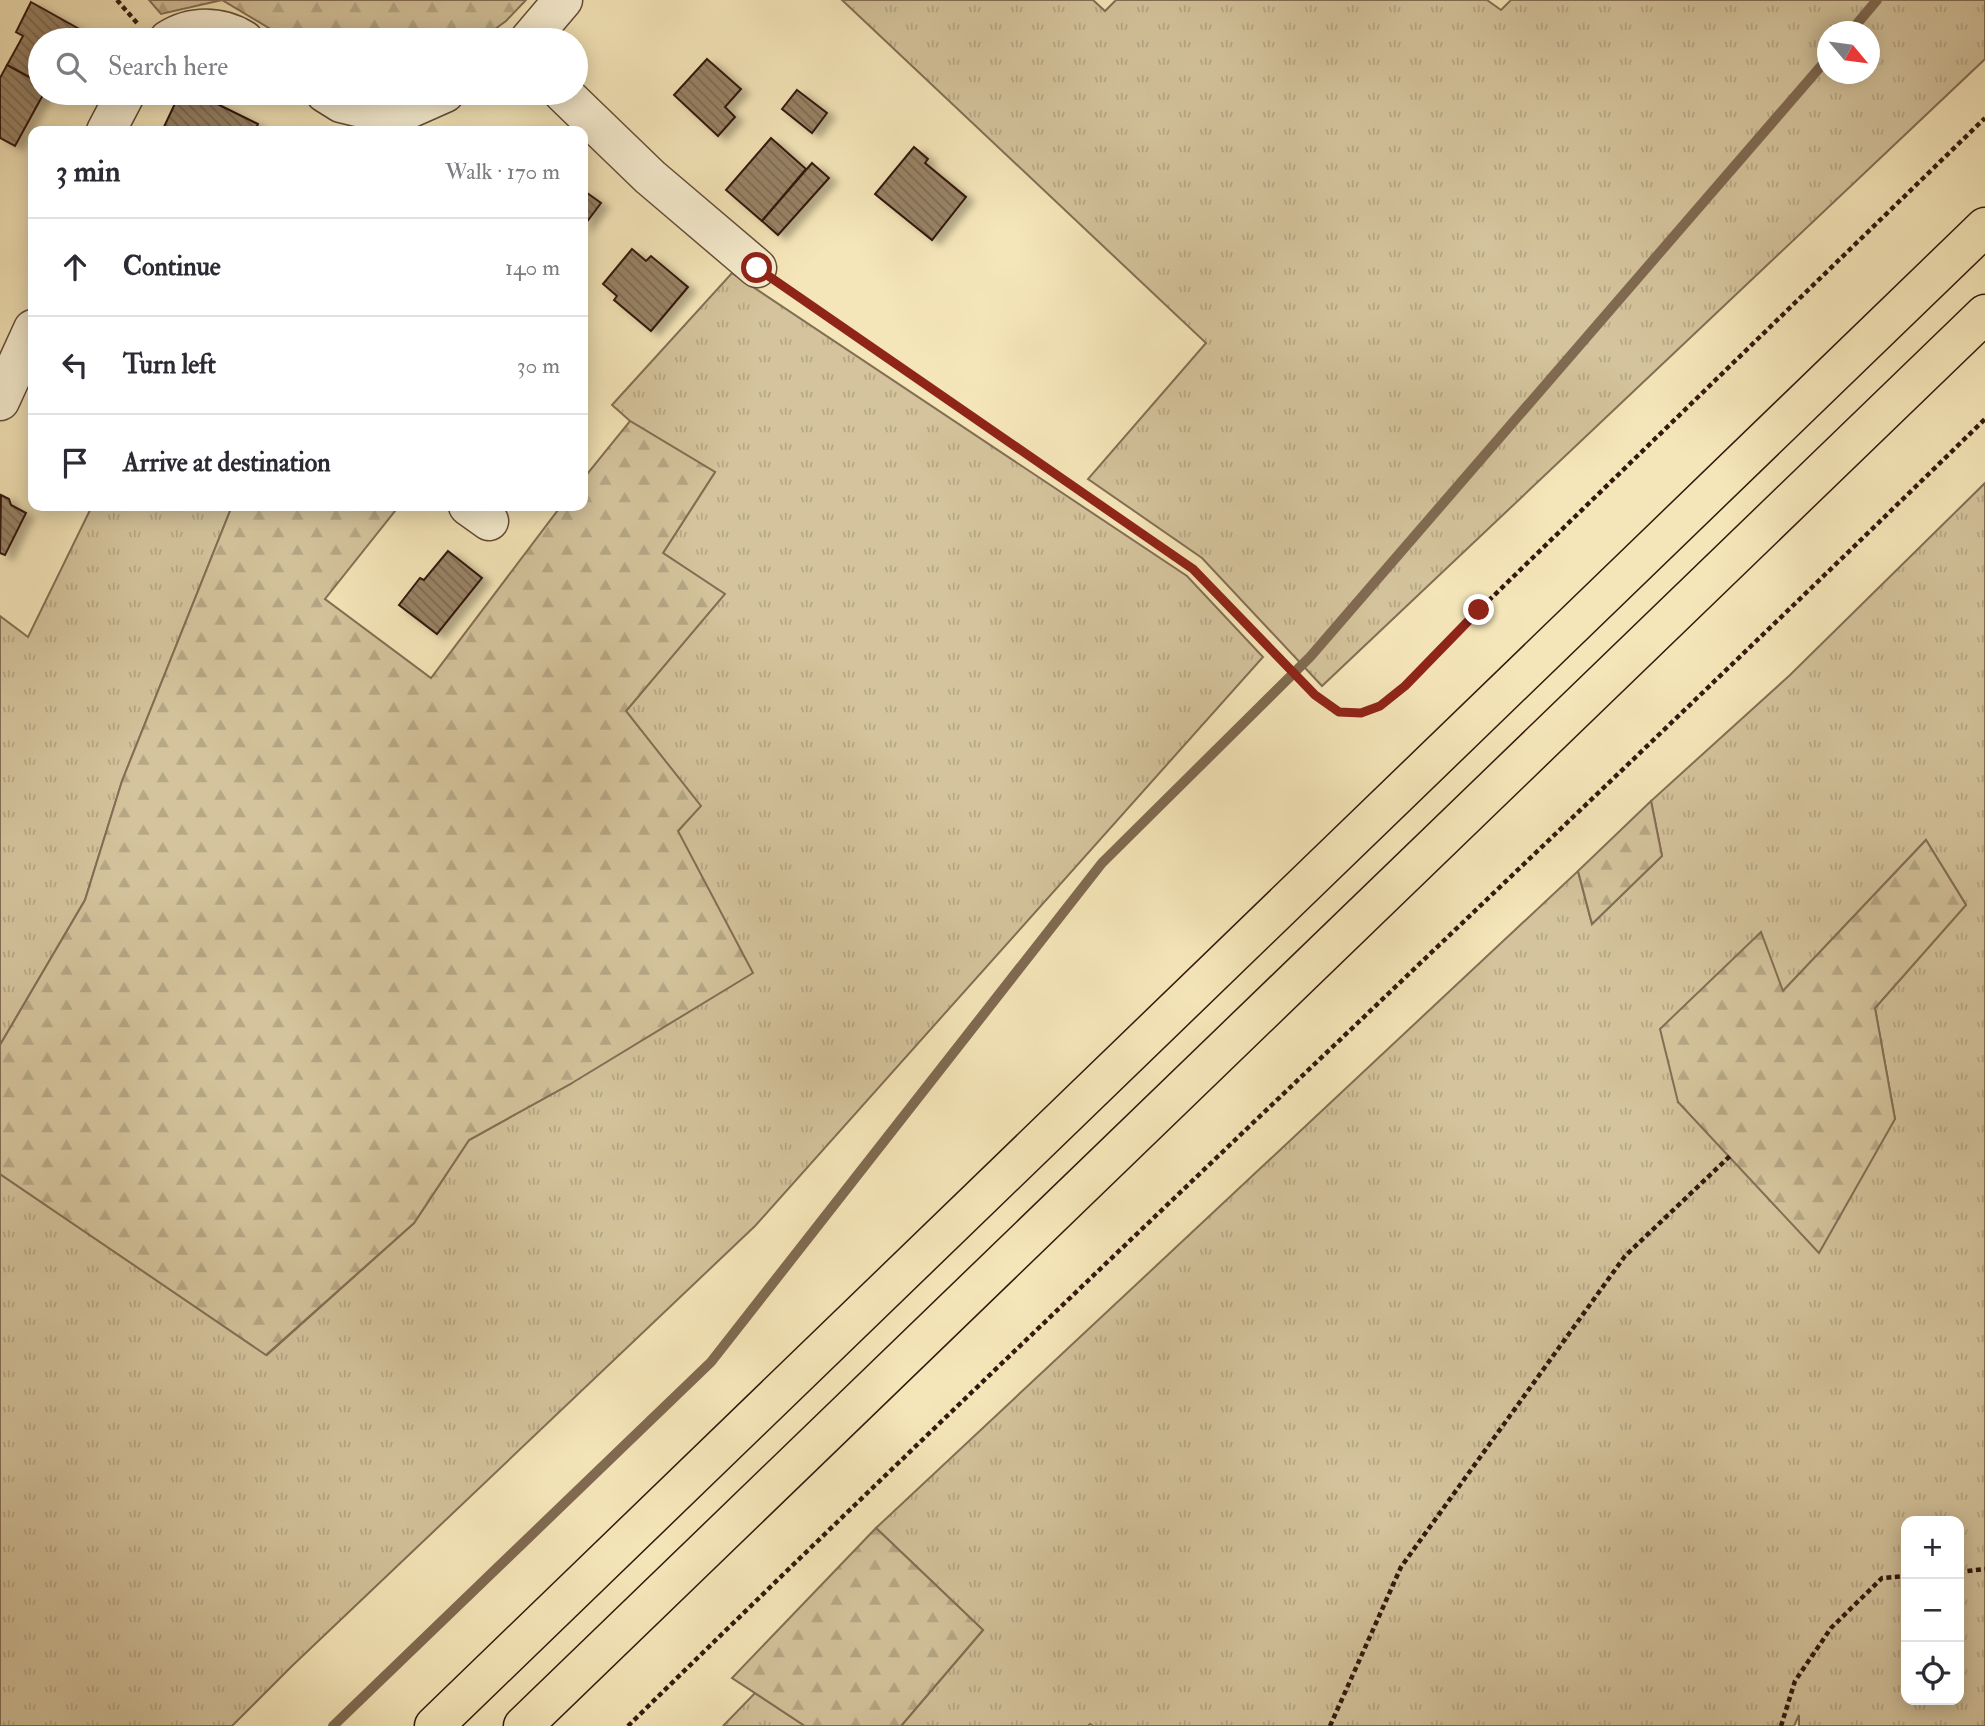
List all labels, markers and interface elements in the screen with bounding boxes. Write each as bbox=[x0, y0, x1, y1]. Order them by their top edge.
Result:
north arrow bbox=[1817, 21, 1880, 84]
search box bbox=[28, 28, 588, 105]
icon: search bbox=[52, 48, 90, 86]
text: Search here bbox=[108, 51, 228, 83]
text: 3 min bbox=[56, 153, 121, 190]
text: Walk · 170 m bbox=[445, 157, 560, 186]
icon: ahead bbox=[56, 248, 94, 286]
text: Continue bbox=[123, 251, 221, 283]
route start bbox=[741, 252, 772, 283]
text: 140 m bbox=[505, 253, 560, 282]
icon: left bbox=[56, 346, 94, 384]
text: Turn left bbox=[123, 349, 216, 381]
text: 30 m bbox=[517, 351, 560, 380]
icon: arrive bbox=[56, 444, 94, 482]
text: Arrive at destination bbox=[123, 447, 331, 479]
route end bbox=[1463, 594, 1494, 625]
map controls bbox=[1901, 1516, 1964, 1705]
button: + bbox=[1901, 1516, 1964, 1579]
button: − bbox=[1901, 1579, 1964, 1642]
button: locate bbox=[1901, 1642, 1964, 1705]

